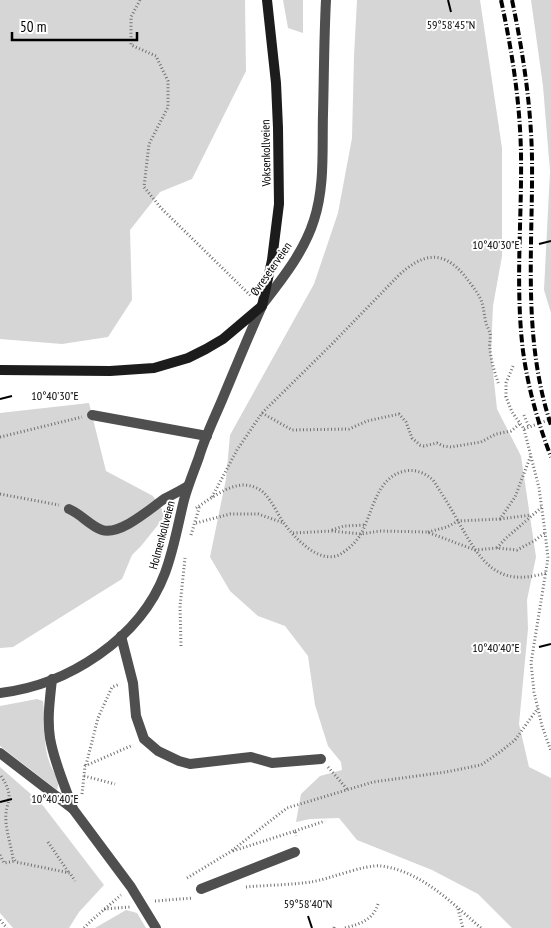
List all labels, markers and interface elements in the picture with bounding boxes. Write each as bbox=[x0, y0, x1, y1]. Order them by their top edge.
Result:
scale bar bbox=[12, 10, 138, 42]
text: 50 m bbox=[20, 17, 46, 36]
text: 59°58'45"N bbox=[427, 17, 475, 32]
street label: Voksenkollveien bbox=[257, 119, 274, 188]
text: 10°40'30"E bbox=[472, 237, 520, 252]
street label: Øvreseterveien bbox=[247, 239, 295, 299]
text: 10°40'30"E bbox=[31, 388, 79, 403]
street label: Holmenkollveien bbox=[145, 499, 178, 571]
text: 10°40'40"E bbox=[472, 640, 520, 655]
text: 10°40'40"E bbox=[31, 791, 79, 806]
text: 59°58'40"N bbox=[284, 896, 332, 911]

